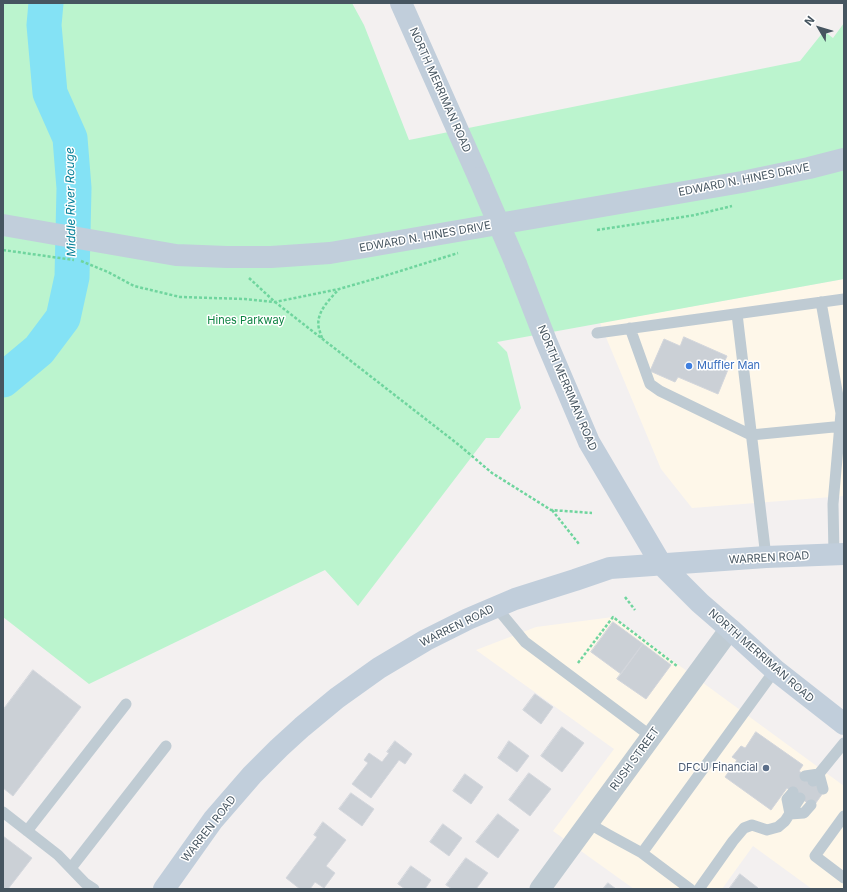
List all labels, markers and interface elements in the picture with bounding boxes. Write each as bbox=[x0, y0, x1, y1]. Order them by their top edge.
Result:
north arrow bbox=[799, 8, 839, 48]
text: N bbox=[801, 13, 818, 28]
street label: NORTH MERRIMAN ROAD bbox=[406, 25, 474, 155]
water label: Middle River Rouge bbox=[63, 147, 79, 257]
street label: EDWARD N. HINES DRIVE bbox=[677, 161, 811, 199]
street label: EDWARD N. HINES DRIVE bbox=[358, 219, 492, 255]
park label: Hines Parkway bbox=[207, 314, 285, 328]
street label: NORTH MERRIMAN ROAD bbox=[534, 323, 600, 453]
place label: Muffler Man bbox=[697, 359, 760, 373]
marker: Muffler Man bbox=[684, 361, 694, 371]
street label: WARREN ROAD bbox=[728, 549, 810, 567]
street label: WARREN ROAD bbox=[418, 602, 496, 650]
street label: NORTH MERRIMAN ROAD bbox=[706, 607, 816, 705]
street label: RUSH STREET bbox=[608, 725, 662, 793]
place label: DFCU Financial bbox=[678, 761, 758, 775]
marker: DFCU Financial bbox=[761, 763, 771, 773]
street label: WARREN ROAD bbox=[179, 793, 239, 865]

